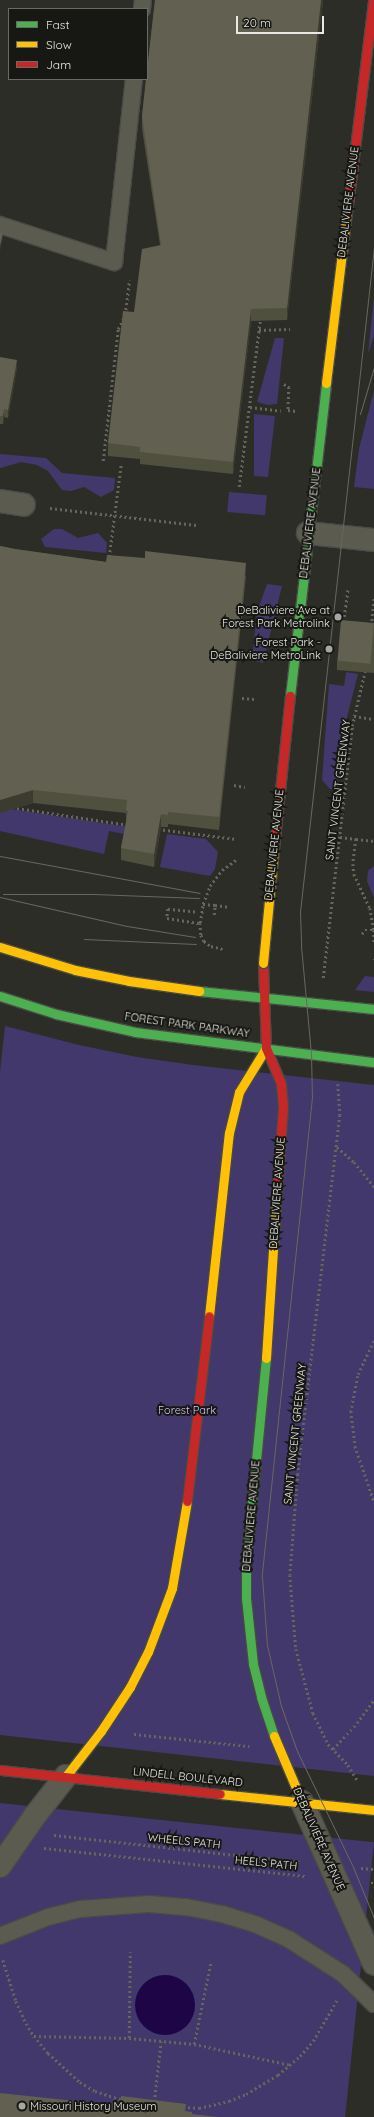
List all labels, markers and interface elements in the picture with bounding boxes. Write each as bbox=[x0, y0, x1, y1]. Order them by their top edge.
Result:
legend bbox=[8, 8, 148, 80]
scale bar bbox=[238, 8, 326, 34]
text: 20 m bbox=[243, 15, 271, 30]
text: Fast bbox=[46, 17, 70, 32]
text: Slow bbox=[46, 37, 72, 52]
text: Jam bbox=[46, 57, 71, 72]
street label: DEBALIVIERE AVENUE bbox=[335, 146, 361, 258]
street label: DEBALIVIERE AVENUE bbox=[297, 467, 323, 579]
place label: DeBaliviere Ave at Forest Park Metrolink bbox=[222, 604, 330, 630]
marker: DeBaliviere Ave at Forest Park Metrolink bbox=[333, 612, 343, 622]
place label: Forest Park - DeBaliviere MetroLink bbox=[210, 636, 321, 662]
marker: Forest Park - DeBaliviere MetroLink bbox=[324, 644, 334, 654]
street label: SAINT VINCENT GREENWAY bbox=[323, 719, 353, 861]
street label: DEBALIVIERE AVENUE bbox=[262, 789, 286, 901]
street label: FOREST PARK PARKWAY bbox=[124, 1010, 250, 1040]
street label: DEBALIVIERE AVENUE bbox=[267, 1137, 287, 1249]
street label: SAINT VINCENT GREENWAY bbox=[281, 1363, 309, 1505]
park label: Forest Park bbox=[158, 1403, 216, 1417]
street label: DEBALIVIERE AVENUE bbox=[240, 1460, 262, 1572]
street label: LINDELL BOULEVARD bbox=[132, 1765, 244, 1789]
street label: DEBALIVIERE AVENUE bbox=[290, 1785, 348, 1893]
street label: WHEELS PATH bbox=[147, 1831, 221, 1851]
street label: HEELS PATH bbox=[234, 1853, 298, 1873]
place label: Missouri History Museum bbox=[30, 2099, 157, 2113]
marker: Missouri History Museum bbox=[17, 2101, 27, 2111]

